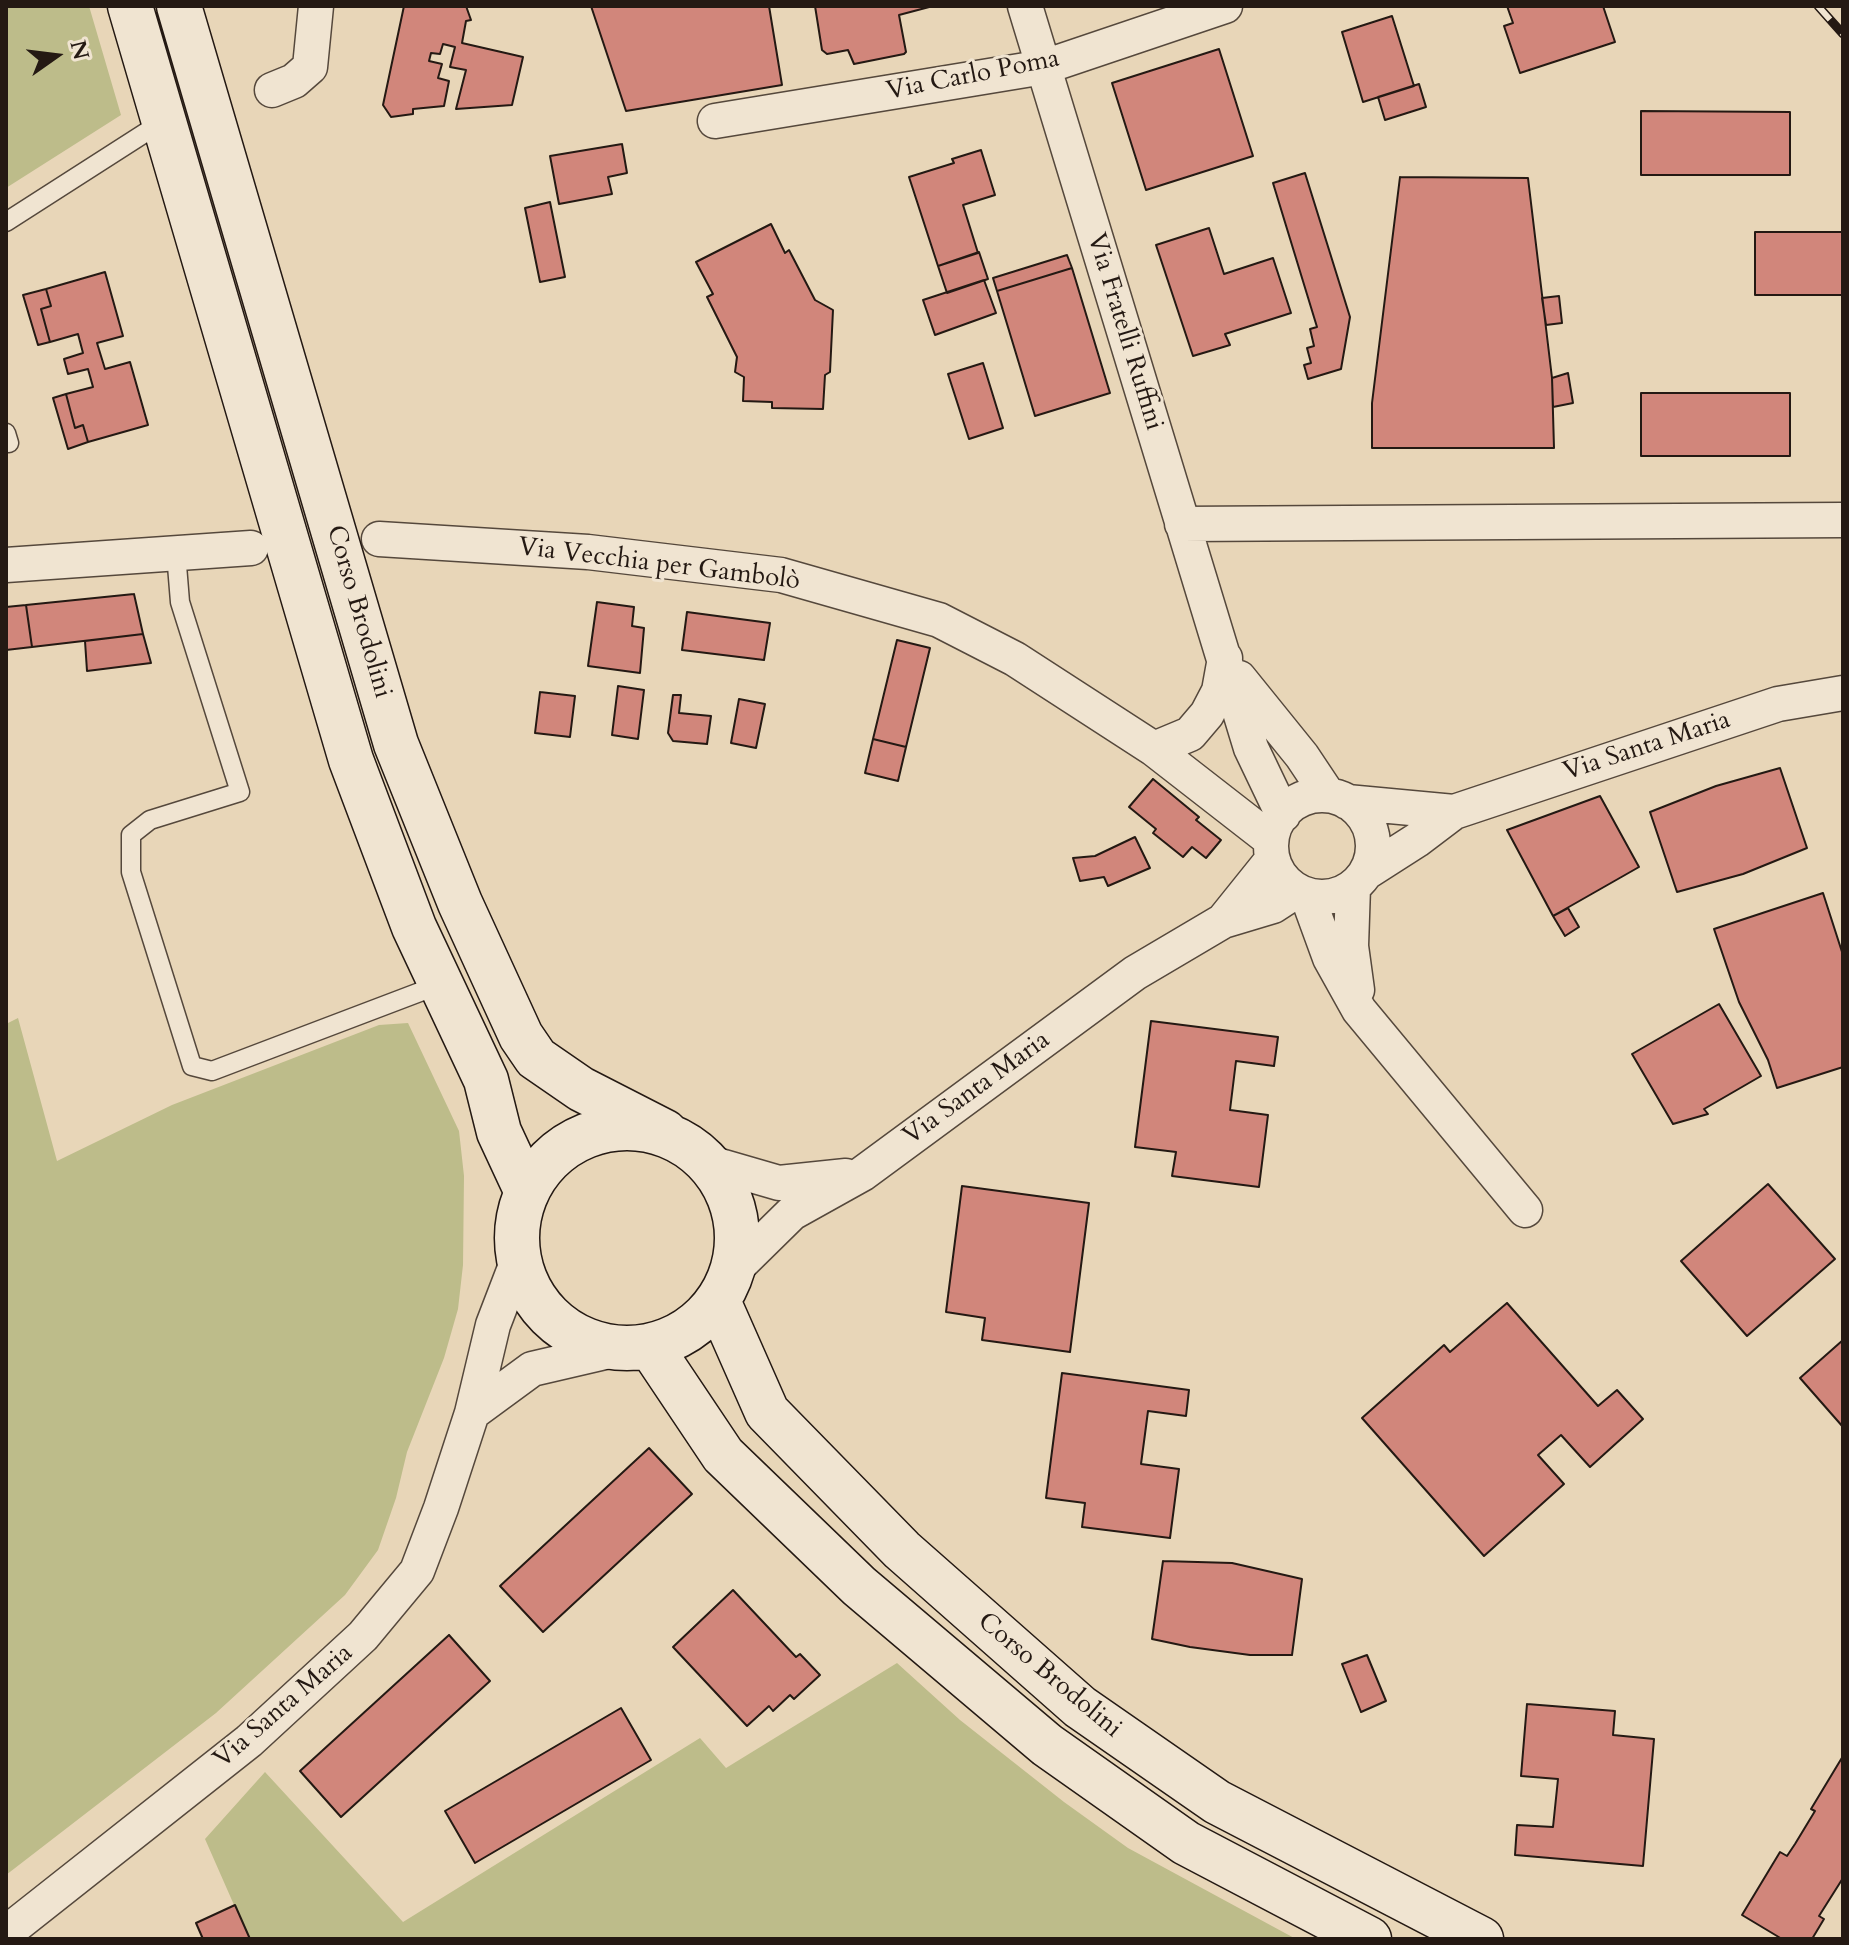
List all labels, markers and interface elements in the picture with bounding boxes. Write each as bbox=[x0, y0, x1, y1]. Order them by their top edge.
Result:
north arrow bbox=[16, 16, 96, 96]
text: N bbox=[62, 37, 96, 63]
street label: Via Carlo Poma bbox=[884, 44, 1062, 108]
street label: Via Fratelli Ruffini bbox=[1079, 230, 1169, 434]
street label: Corso Brodolini bbox=[318, 522, 398, 702]
street label: Via Vecchia per Gambolò bbox=[516, 532, 802, 598]
street label: Via Santa Maria bbox=[1560, 705, 1734, 789]
street label: Via Santa Maria bbox=[898, 1025, 1056, 1153]
street label: Corso Brodolini bbox=[971, 1607, 1127, 1745]
street label: Via Santa Maria bbox=[208, 1638, 360, 1776]

